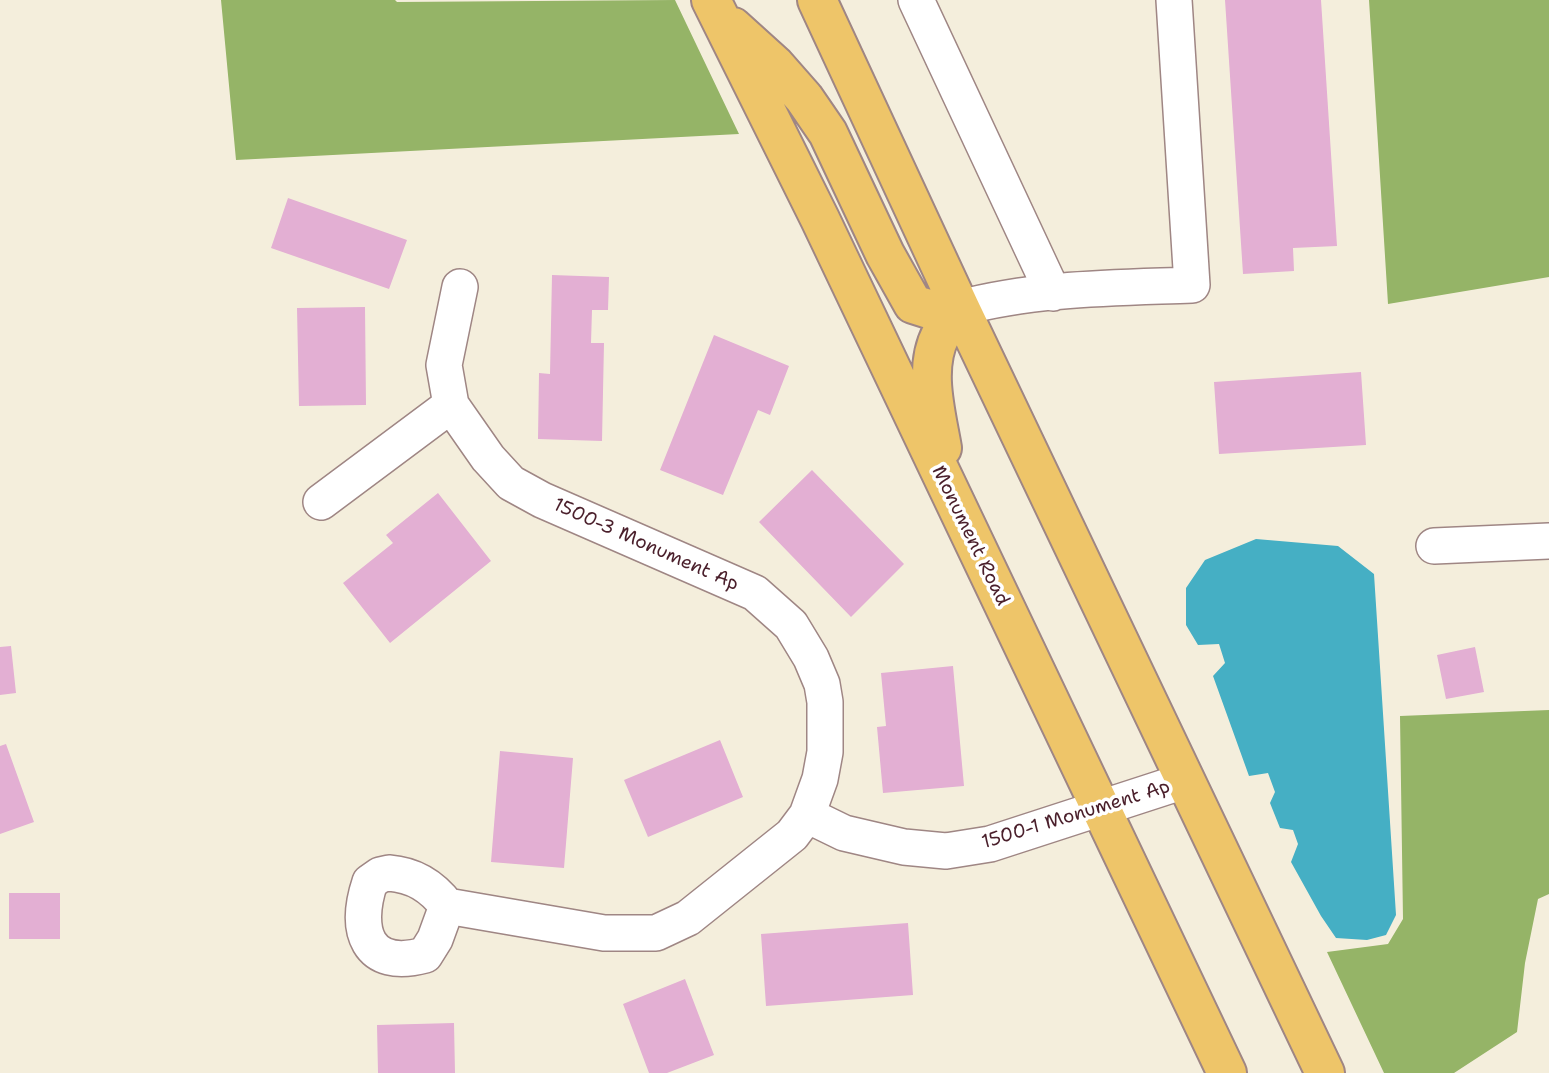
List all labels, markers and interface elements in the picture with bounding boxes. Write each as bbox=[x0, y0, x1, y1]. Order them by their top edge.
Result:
street label: Monument Road bbox=[926, 462, 1014, 610]
street label: 1500-3 Monument Ap bbox=[550, 494, 742, 596]
street label: 1500-1 Monument Ap bbox=[979, 775, 1173, 855]

